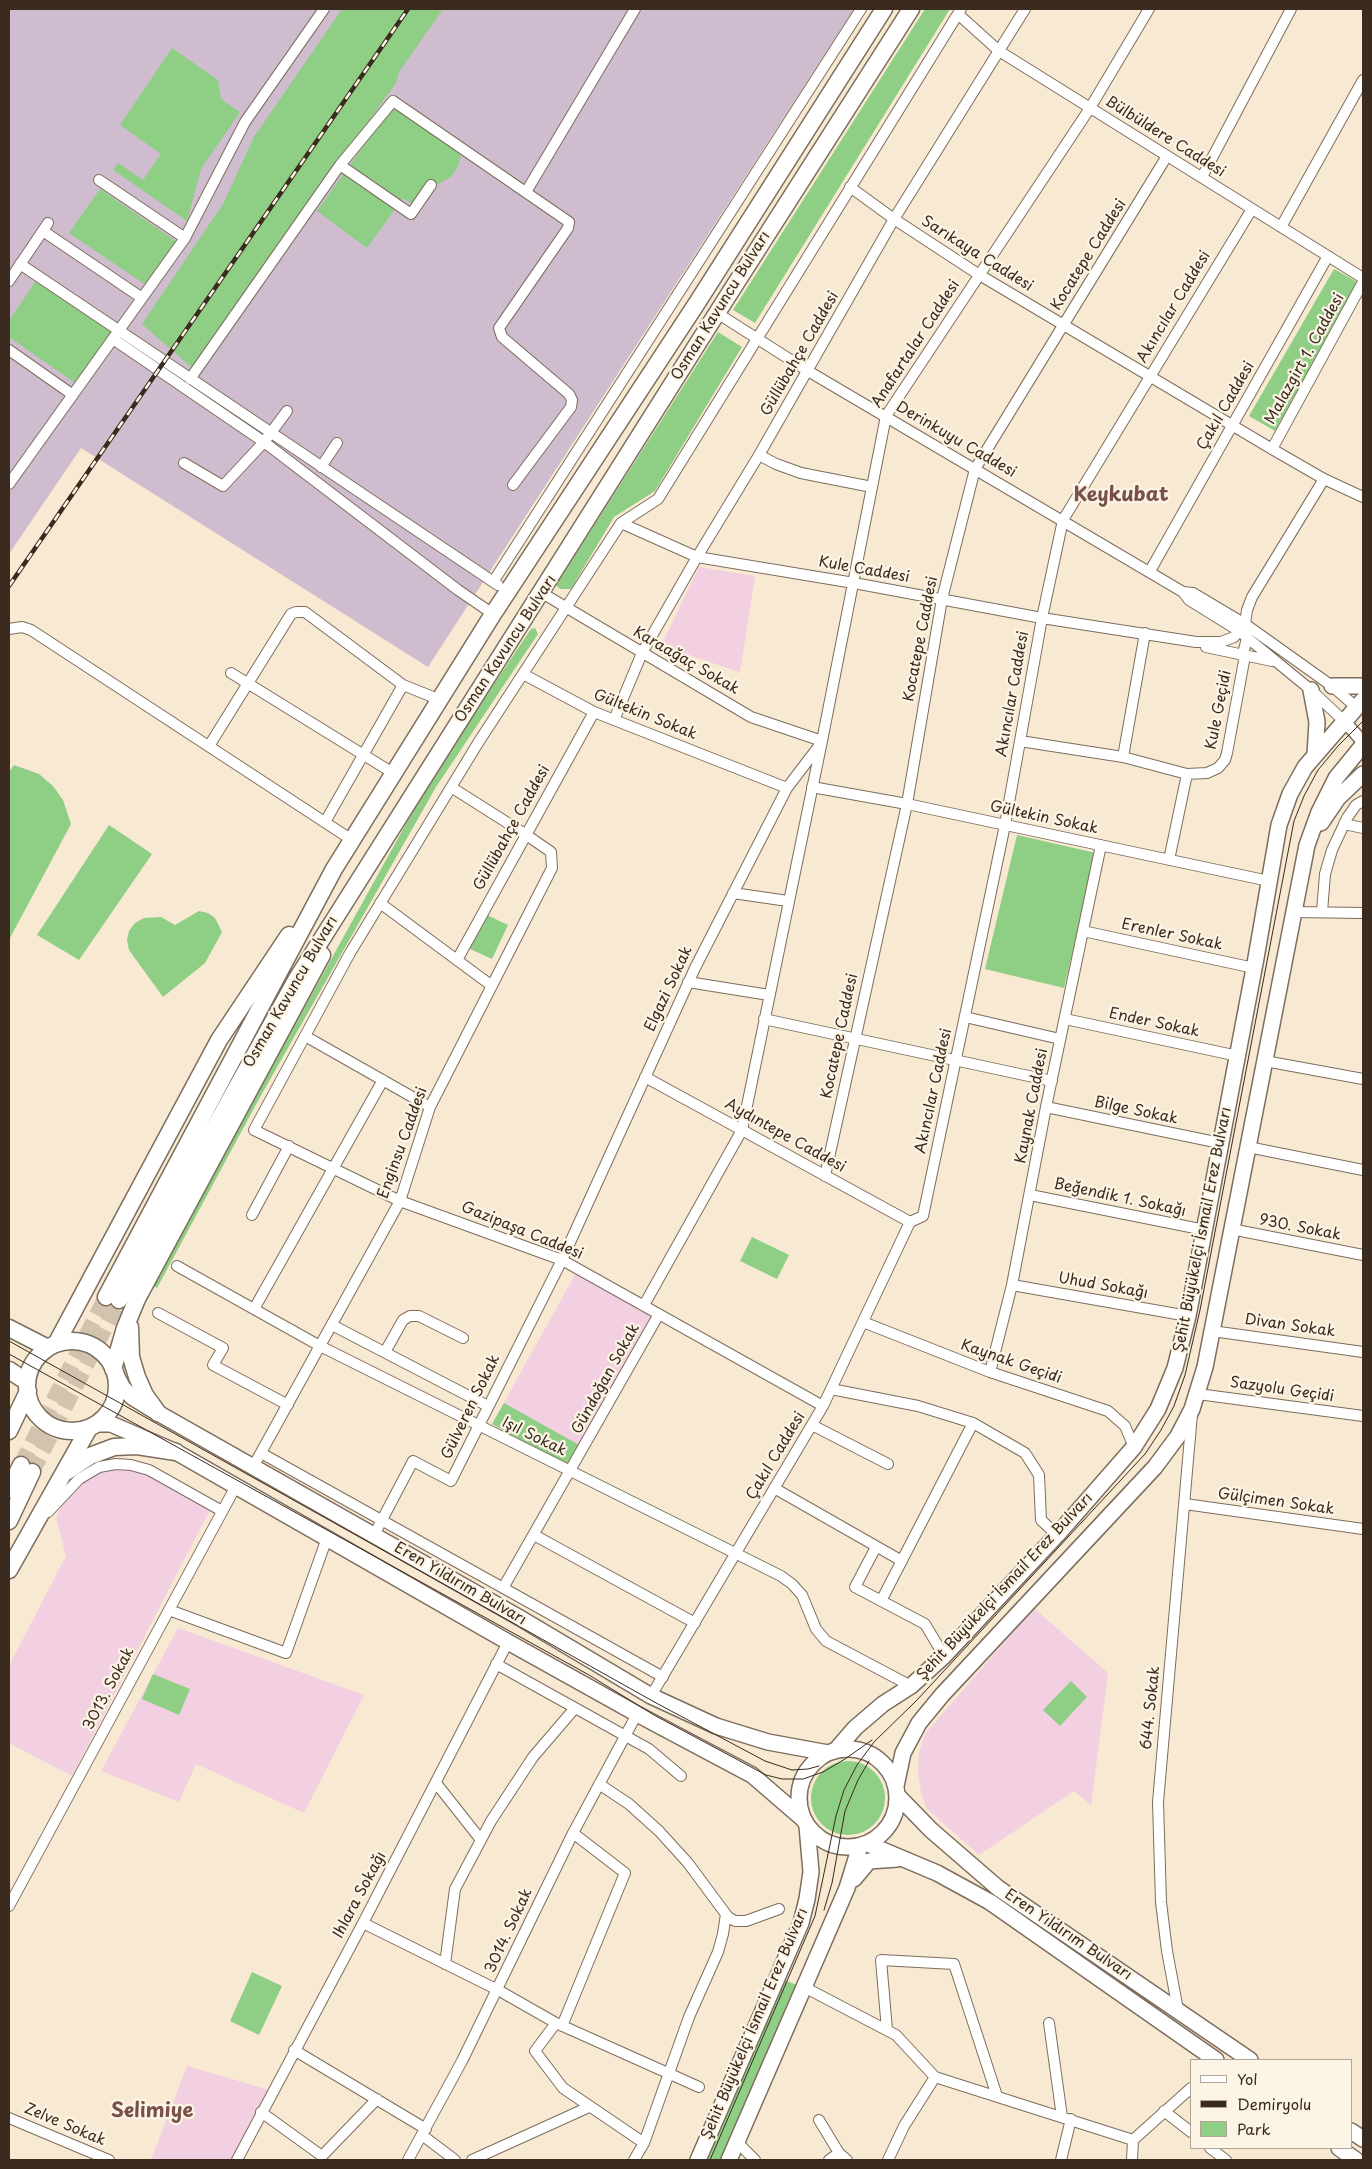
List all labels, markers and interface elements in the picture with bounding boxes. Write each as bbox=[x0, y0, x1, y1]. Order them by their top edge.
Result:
street label: Bülbüldere Caddesi bbox=[1102, 93, 1228, 181]
street label: Kocatepe Caddesi bbox=[1048, 196, 1130, 314]
street label: Sarıkaya Caddesi bbox=[918, 212, 1036, 296]
street label: Osman Kavuncu Bulvarı bbox=[668, 228, 774, 384]
street label: Akıncılar Caddesi bbox=[1133, 248, 1215, 366]
street label: Anafartalar Caddesi bbox=[868, 277, 964, 411]
street label: Güllübahçe Caddesi bbox=[757, 289, 843, 419]
street label: Malazgirt 1. Caddesi bbox=[1262, 290, 1348, 428]
street label: Çakıl Caddesi bbox=[1193, 358, 1259, 454]
street label: Derinkuyu Caddesi bbox=[893, 398, 1019, 482]
district label: Keykubat bbox=[1073, 483, 1169, 507]
street label: Kule Caddesi bbox=[817, 553, 911, 587]
street label: Osman Kavuncu Bulvarı bbox=[452, 572, 560, 726]
street label: Kocatepe Caddesi bbox=[900, 575, 942, 703]
street label: Karaağaç Sokak bbox=[630, 623, 742, 699]
street label: Akıncılar Caddesi bbox=[993, 630, 1033, 758]
street label: Kule Geçidi bbox=[1202, 669, 1236, 751]
street label: Gültekin Sokak bbox=[591, 686, 699, 744]
street label: Güllübahçe Caddesi bbox=[470, 762, 554, 894]
street label: Gültekin Sokak bbox=[988, 798, 1100, 838]
street label: Osman Kavuncu Bulvarı bbox=[240, 913, 342, 1071]
street label: Erenler Sokak bbox=[1120, 915, 1224, 955]
street label: Elgazi Sokak bbox=[641, 943, 697, 1035]
street label: Kocatepe Caddesi bbox=[818, 972, 862, 1100]
street label: Ender Sokak bbox=[1107, 1005, 1201, 1041]
street label: Akıncılar Caddesi bbox=[912, 1027, 956, 1155]
street label: Kaynak Caddesi bbox=[1012, 1047, 1052, 1165]
street label: Enginsu Caddesi bbox=[374, 1085, 432, 1201]
street label: Bilge Sokak bbox=[1093, 1093, 1179, 1129]
street label: Aydıntepe Caddesi bbox=[722, 1095, 848, 1177]
street label: Şehit Büyükelçi İsmail Erez Bulvarı bbox=[1170, 1106, 1236, 1354]
street label: Beğendik 1. Sokağı bbox=[1052, 1175, 1188, 1221]
street label: Gazipaşa Caddesi bbox=[458, 1198, 586, 1264]
street label: 930. Sokak bbox=[1257, 1211, 1343, 1245]
street label: Uhud Sokağı bbox=[1057, 1269, 1149, 1303]
street label: Divan Sokak bbox=[1244, 1311, 1336, 1341]
street label: Gündoğan Sokak bbox=[568, 1321, 644, 1437]
street label: Kaynak Geçidi bbox=[958, 1336, 1064, 1388]
street label: Gülveren Sokak bbox=[438, 1352, 504, 1462]
street label: Sazyolu Geçidi bbox=[1229, 1374, 1335, 1406]
street label: Çakıl Caddesi bbox=[743, 1409, 809, 1503]
street label: Işıl Sokak bbox=[499, 1414, 569, 1460]
street label: Gülçimen Sokak bbox=[1217, 1485, 1335, 1519]
street label: Şehit Büyükelçi İsmail Erez Bulvarı bbox=[913, 1490, 1097, 1684]
street label: Eren Yıldırım Bulvarı bbox=[391, 1539, 529, 1629]
street label: 3013. Sokak bbox=[80, 1644, 138, 1734]
street label: 644. Sokak bbox=[1138, 1665, 1164, 1751]
street label: Ihlara Sokağı bbox=[330, 1849, 390, 1941]
street label: 3014. Sokak bbox=[481, 1886, 537, 1976]
street label: Eren Yıldırım Bulvarı bbox=[1001, 1886, 1135, 1984]
street label: Şehit Büyükelçi İsmail Erez Bulvarı bbox=[698, 1906, 812, 2142]
legend bbox=[1190, 2059, 1352, 2149]
text: Yol bbox=[1237, 2067, 1258, 2090]
text: Demiryolu bbox=[1237, 2092, 1311, 2115]
district label: Selimiye bbox=[111, 2099, 193, 2123]
street label: Zelve Sokak bbox=[22, 2100, 108, 2150]
text: Park bbox=[1237, 2117, 1271, 2140]

